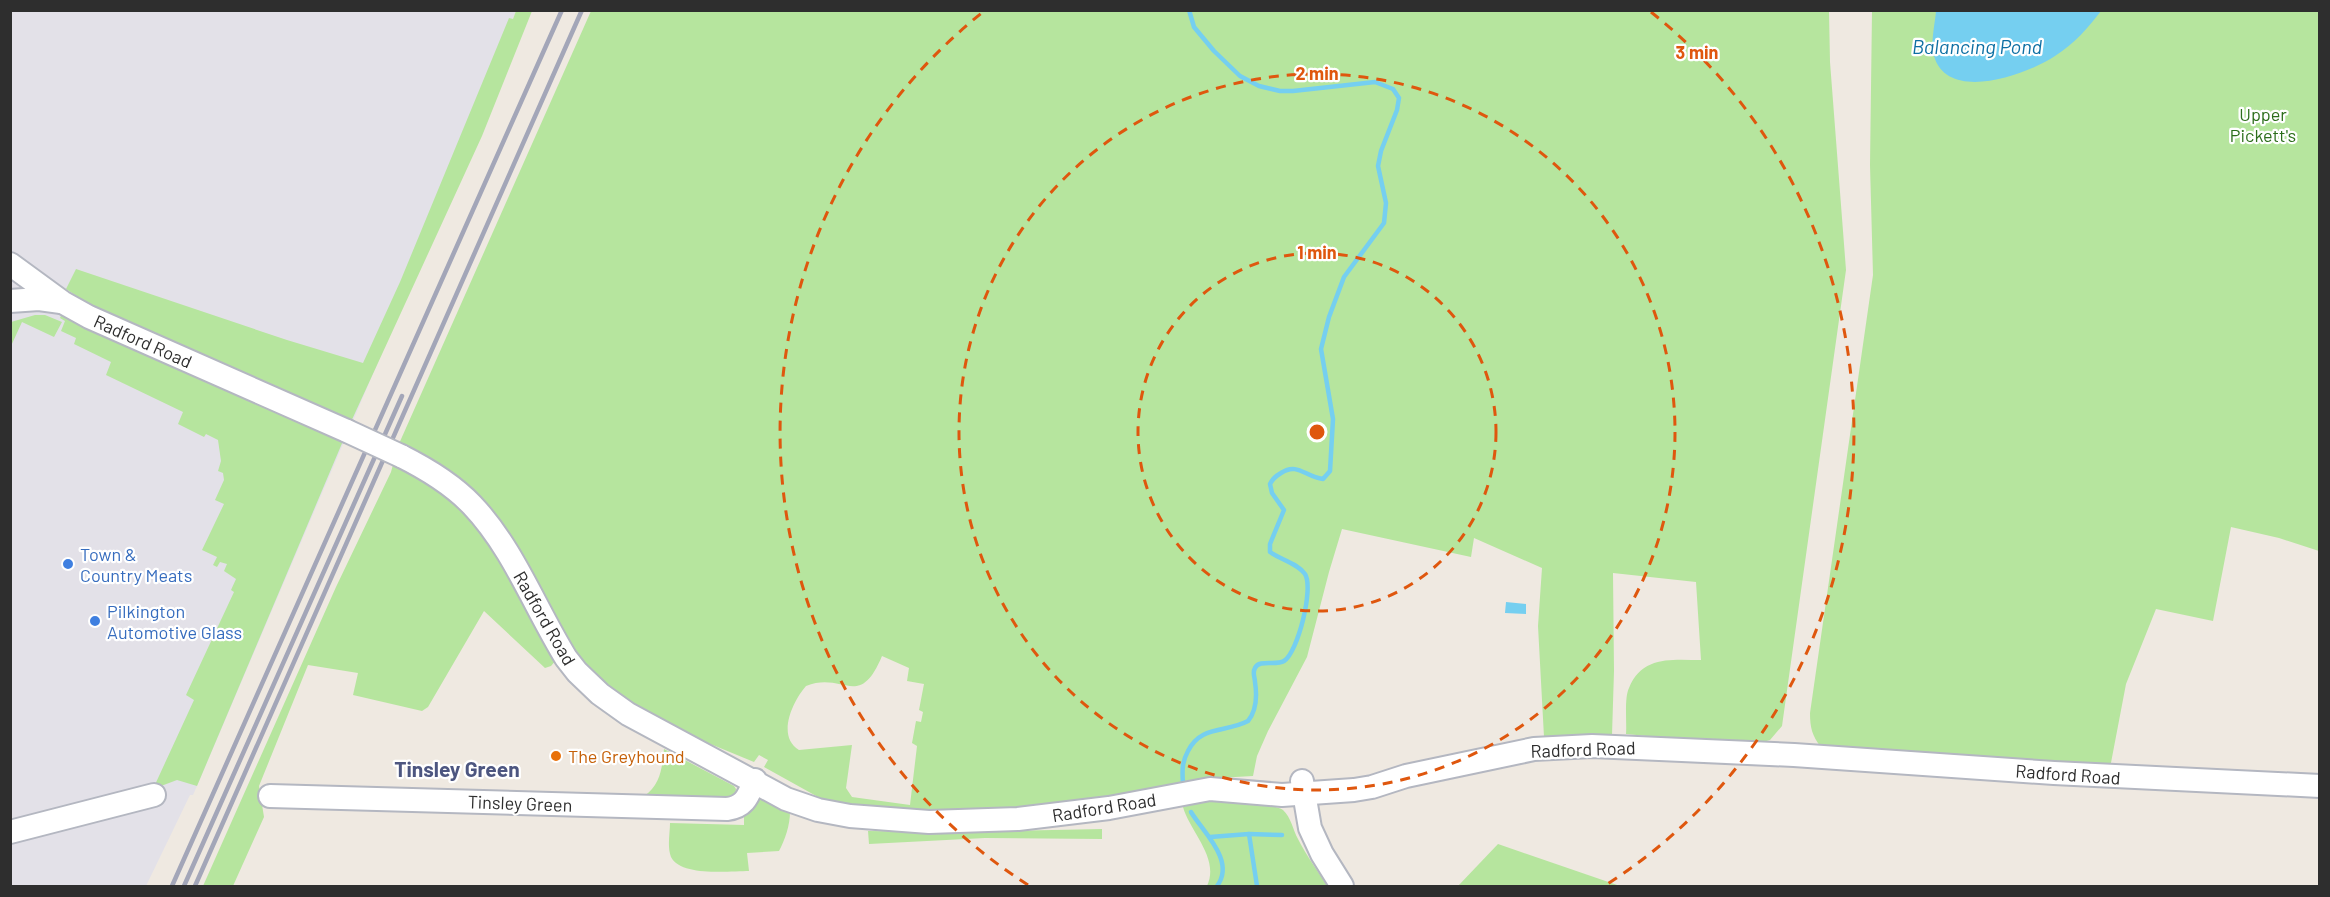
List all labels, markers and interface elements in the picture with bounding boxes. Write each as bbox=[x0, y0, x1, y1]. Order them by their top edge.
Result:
water label: Balancing Pond bbox=[1912, 34, 2042, 58]
text: 3 min bbox=[1676, 41, 1718, 63]
text: 2 min bbox=[1295, 62, 1339, 84]
park label: Upper Pickett's bbox=[2230, 103, 2296, 146]
text: 1 min bbox=[1297, 241, 1337, 263]
street label: Radford Road bbox=[91, 310, 195, 372]
centre of rings bbox=[1307, 422, 1327, 442]
place label: Town & Country Meats bbox=[80, 543, 192, 586]
marker: Town & Country Meats bbox=[61, 557, 75, 571]
street label: Radford Road bbox=[509, 567, 581, 669]
place label: Pilkington Automotive Glass bbox=[107, 600, 242, 643]
marker: Pilkington Automotive Glass bbox=[88, 614, 102, 628]
street label: Radford Road bbox=[1530, 736, 1636, 762]
place label: The Greyhound bbox=[568, 745, 685, 767]
marker: The Greyhound bbox=[549, 749, 563, 763]
district label: Tinsley Green bbox=[394, 756, 520, 781]
street label: Radford Road bbox=[2015, 759, 2121, 789]
street label: Radford Road bbox=[1050, 788, 1158, 826]
street label: Tinsley Green bbox=[467, 790, 573, 816]

